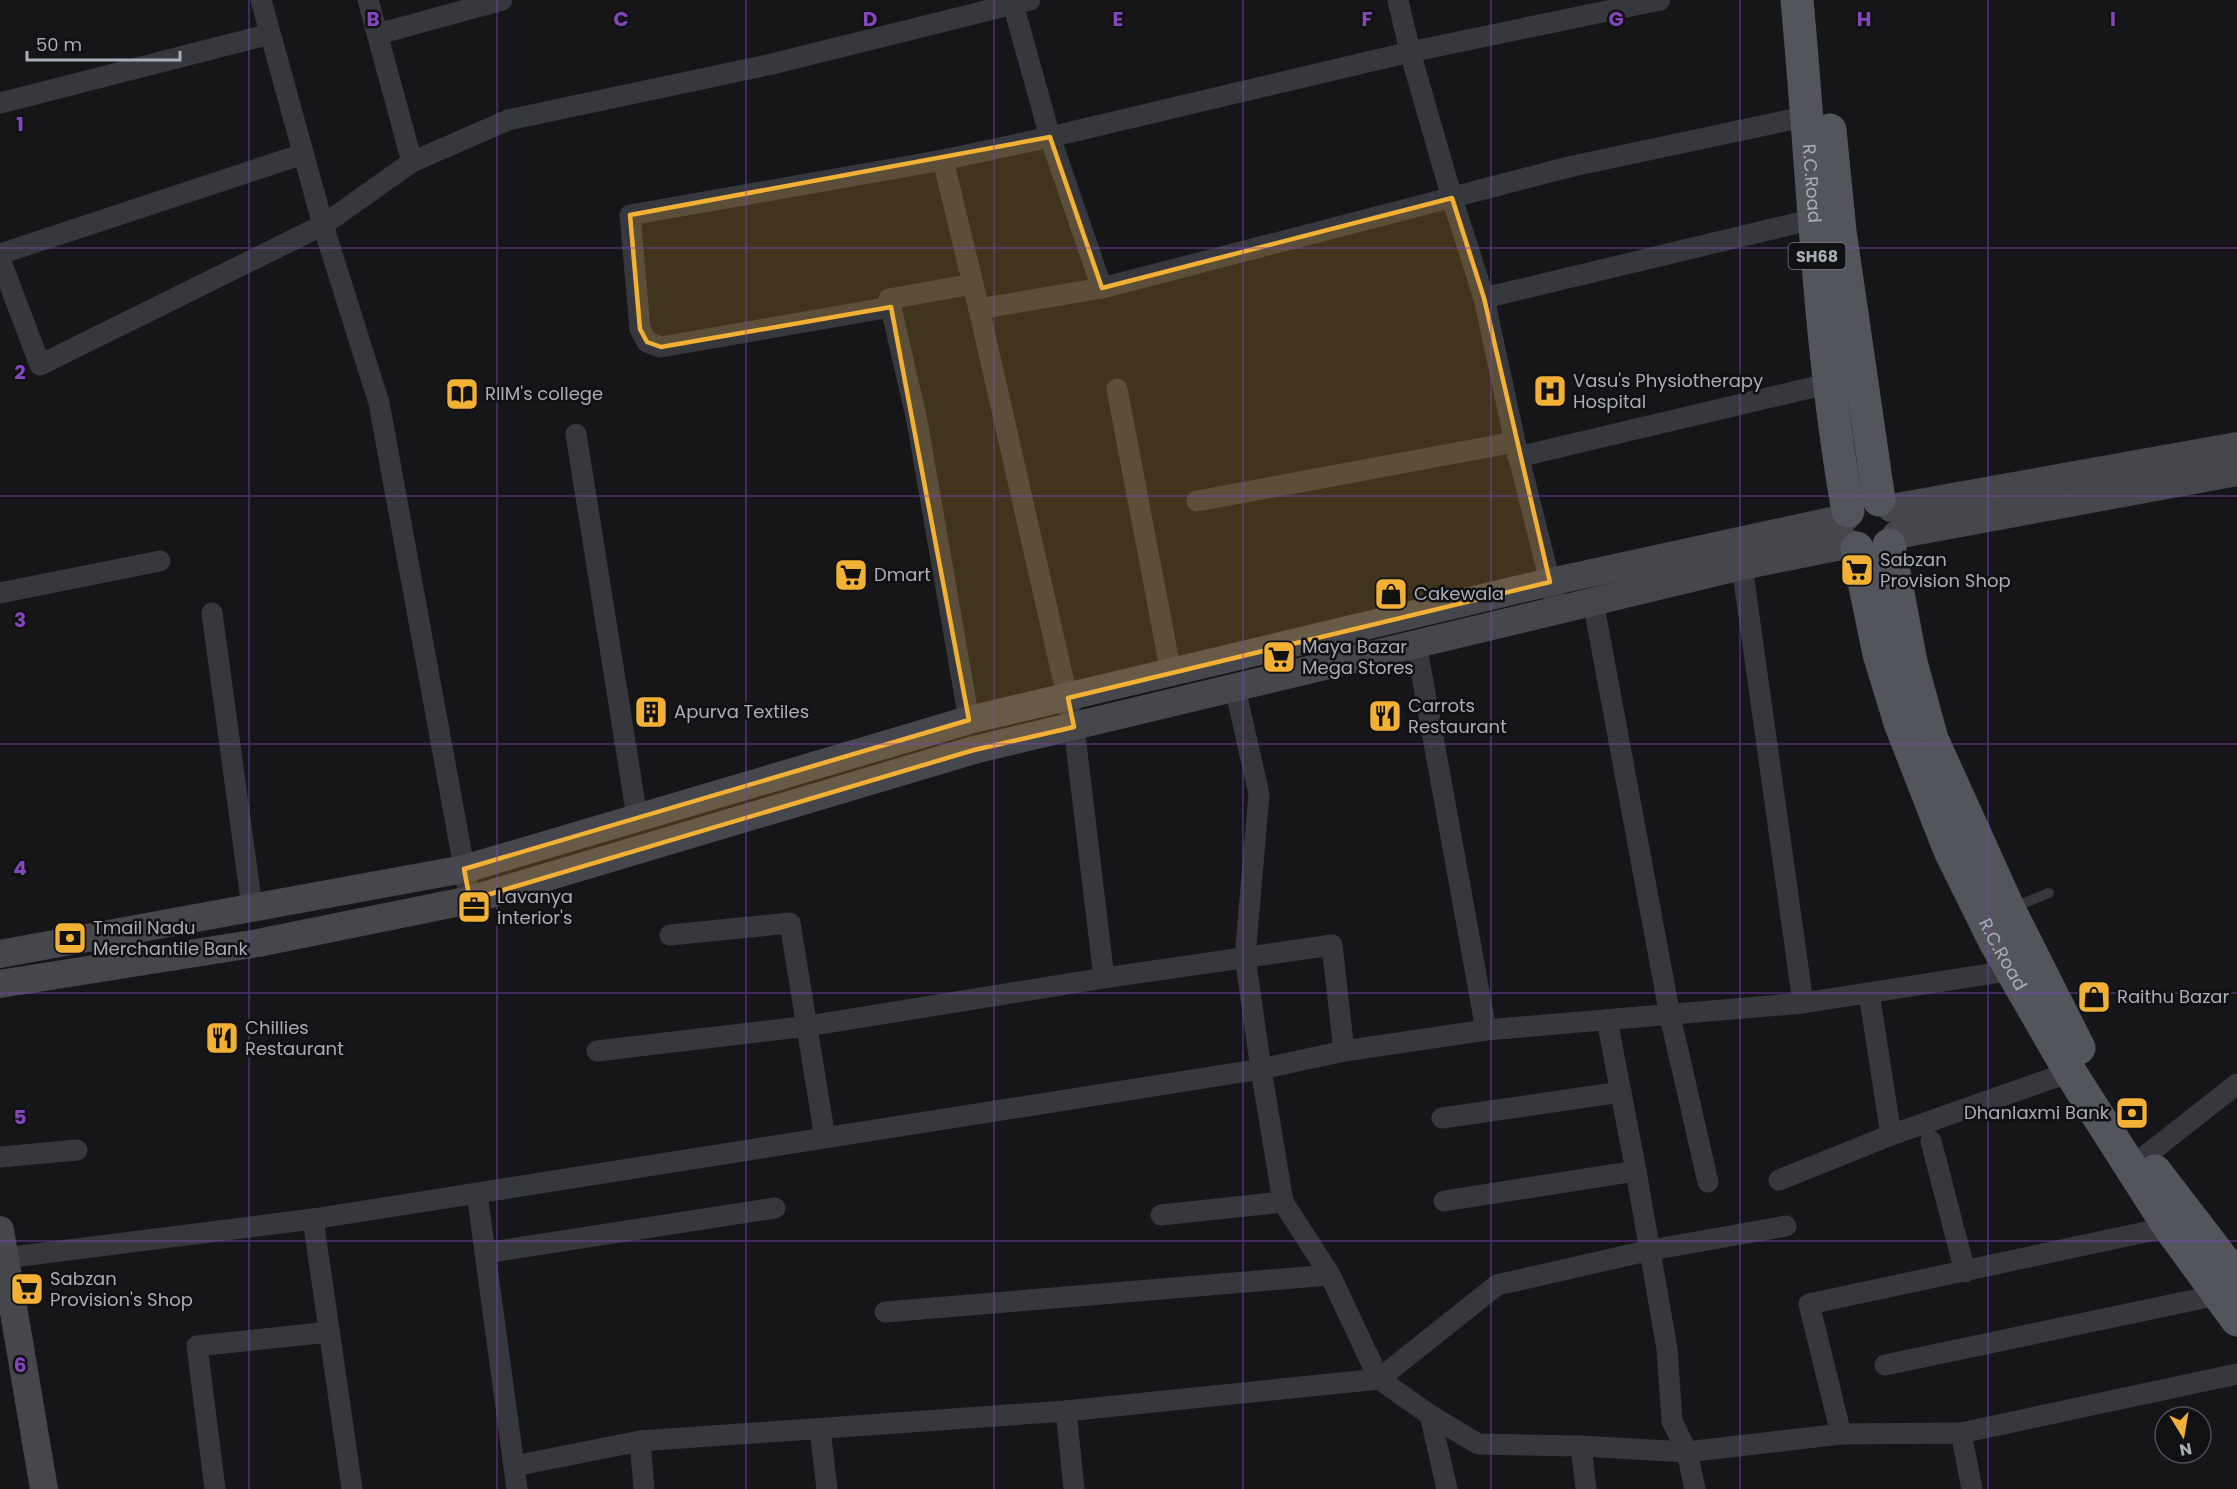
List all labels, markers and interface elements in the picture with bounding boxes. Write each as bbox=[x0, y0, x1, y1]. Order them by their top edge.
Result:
text: B bbox=[366, 5, 380, 33]
text: C bbox=[613, 5, 629, 33]
text: D bbox=[863, 5, 877, 33]
text: E bbox=[1113, 5, 1123, 33]
text: F bbox=[1362, 5, 1373, 33]
text: G bbox=[1608, 5, 1624, 33]
text: H bbox=[1857, 5, 1871, 33]
text: I bbox=[2110, 5, 2116, 33]
scale bar bbox=[27, 24, 180, 62]
text: 50 m bbox=[36, 32, 82, 57]
text: 1 bbox=[16, 110, 24, 138]
street label: R.C.Road bbox=[1797, 143, 1828, 224]
road number: SH68 bbox=[1788, 243, 1846, 269]
text: 2 bbox=[14, 358, 26, 386]
place label: Vasu's Physiotherapy Hospital bbox=[1573, 368, 1763, 414]
hospital icon: Vasu's Physiotherapy Hospital bbox=[1532, 373, 1568, 409]
library icon: RIIM's college bbox=[444, 376, 480, 412]
place label: RIIM's college bbox=[485, 381, 603, 406]
place label: Sabzan Provision Shop bbox=[1880, 547, 2011, 593]
supermarket icon: Sabzan Provision Shop bbox=[1839, 552, 1875, 588]
supermarket icon: Dmart bbox=[833, 557, 869, 593]
place label: Dmart bbox=[874, 562, 931, 587]
shop icon: Cakewala bbox=[1373, 576, 1409, 612]
place label: Cakewala bbox=[1414, 581, 1504, 606]
text: 3 bbox=[14, 606, 26, 634]
place label: Maya Bazar Mega Stores bbox=[1302, 634, 1414, 680]
supermarket icon: Maya Bazar Mega Stores bbox=[1261, 639, 1297, 675]
place label: Carrots Restaurant bbox=[1408, 693, 1507, 739]
building icon: Apurva Textiles bbox=[633, 694, 669, 730]
restaurant icon: Carrots Restaurant bbox=[1367, 698, 1403, 734]
place label: Apurva Textiles bbox=[674, 699, 809, 724]
text: 4 bbox=[13, 854, 27, 882]
place label: Lavanya interior's bbox=[497, 884, 573, 930]
office icon: Lavanya interior's bbox=[456, 889, 492, 925]
street label: R.C.Road bbox=[1973, 914, 2033, 995]
place label: Tmail Nadu Merchantile Bank bbox=[93, 915, 249, 961]
bank icon: Tmail Nadu Merchantile Bank bbox=[52, 920, 88, 956]
shop icon: Raithu Bazar bbox=[2076, 979, 2112, 1015]
place label: Raithu Bazar bbox=[2117, 984, 2229, 1009]
place label: Chillies Restaurant bbox=[245, 1015, 344, 1061]
restaurant icon: Chillies Restaurant bbox=[204, 1020, 240, 1056]
bank icon: Dhanlaxmi Bank bbox=[2114, 1095, 2150, 1131]
place label: Dhanlaxmi Bank bbox=[1964, 1100, 2110, 1125]
text: 5 bbox=[14, 1103, 27, 1131]
place label: Sabzan Provision's Shop bbox=[50, 1266, 193, 1312]
supermarket icon: Sabzan Provision's Shop bbox=[9, 1271, 45, 1307]
text: 6 bbox=[14, 1351, 26, 1379]
north arrow bbox=[2153, 1405, 2213, 1465]
text: N bbox=[2178, 1437, 2194, 1462]

